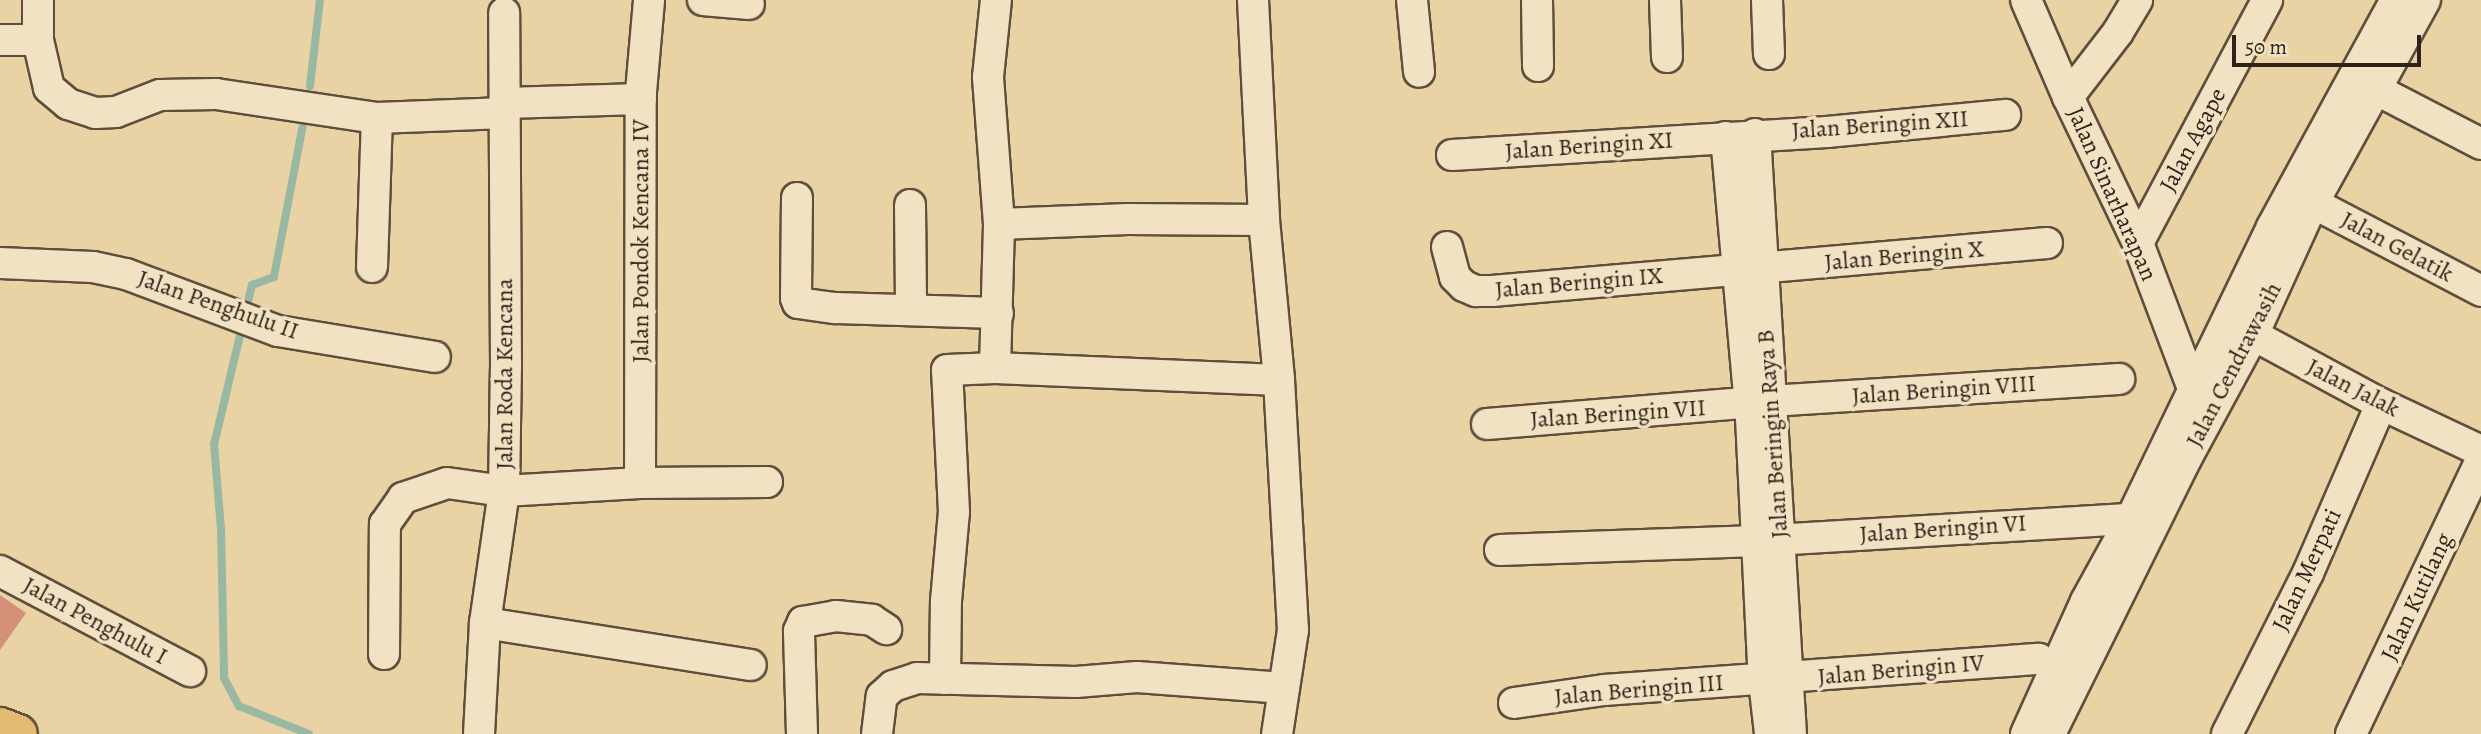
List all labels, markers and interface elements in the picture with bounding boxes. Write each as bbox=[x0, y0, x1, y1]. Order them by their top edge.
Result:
scale bar bbox=[2236, 21, 2425, 65]
text: 50 m bbox=[2245, 33, 2287, 61]
street label: Jalan Agape bbox=[2154, 83, 2232, 197]
street label: Jalan Sinarharapan bbox=[2061, 103, 2163, 285]
street label: Jalan Beringin XII bbox=[1791, 104, 1969, 146]
street label: Jalan Pondok Kencana IV bbox=[627, 119, 655, 363]
street label: Jalan Beringin XI bbox=[1504, 126, 1674, 166]
street label: Jalan Gelatik bbox=[2336, 205, 2458, 289]
street label: Jalan Beringin X bbox=[1823, 235, 1985, 277]
street label: Jalan Beringin IX bbox=[1494, 261, 1664, 305]
street label: Jalan Penghulu II bbox=[134, 264, 302, 346]
street label: Jalan Roda Kencana bbox=[491, 278, 519, 470]
street label: Jalan Cendrawasih bbox=[2180, 278, 2288, 452]
street label: Jalan Beringin Raya B bbox=[1751, 329, 1795, 539]
street label: Jalan Jalak bbox=[2302, 352, 2404, 424]
street label: Jalan Beringin VIII bbox=[1851, 369, 2037, 411]
street label: Jalan Beringin VII bbox=[1529, 394, 1707, 434]
street label: Jalan Merpati bbox=[2266, 504, 2348, 636]
street label: Jalan Beringin VI bbox=[1859, 509, 2027, 549]
street label: Jalan Kutilang bbox=[2375, 528, 2459, 666]
street label: Jalan Penghulu I bbox=[18, 571, 172, 671]
street label: Jalan Beringin IV bbox=[1816, 648, 1986, 692]
street label: Jalan Beringin III bbox=[1553, 668, 1725, 712]

